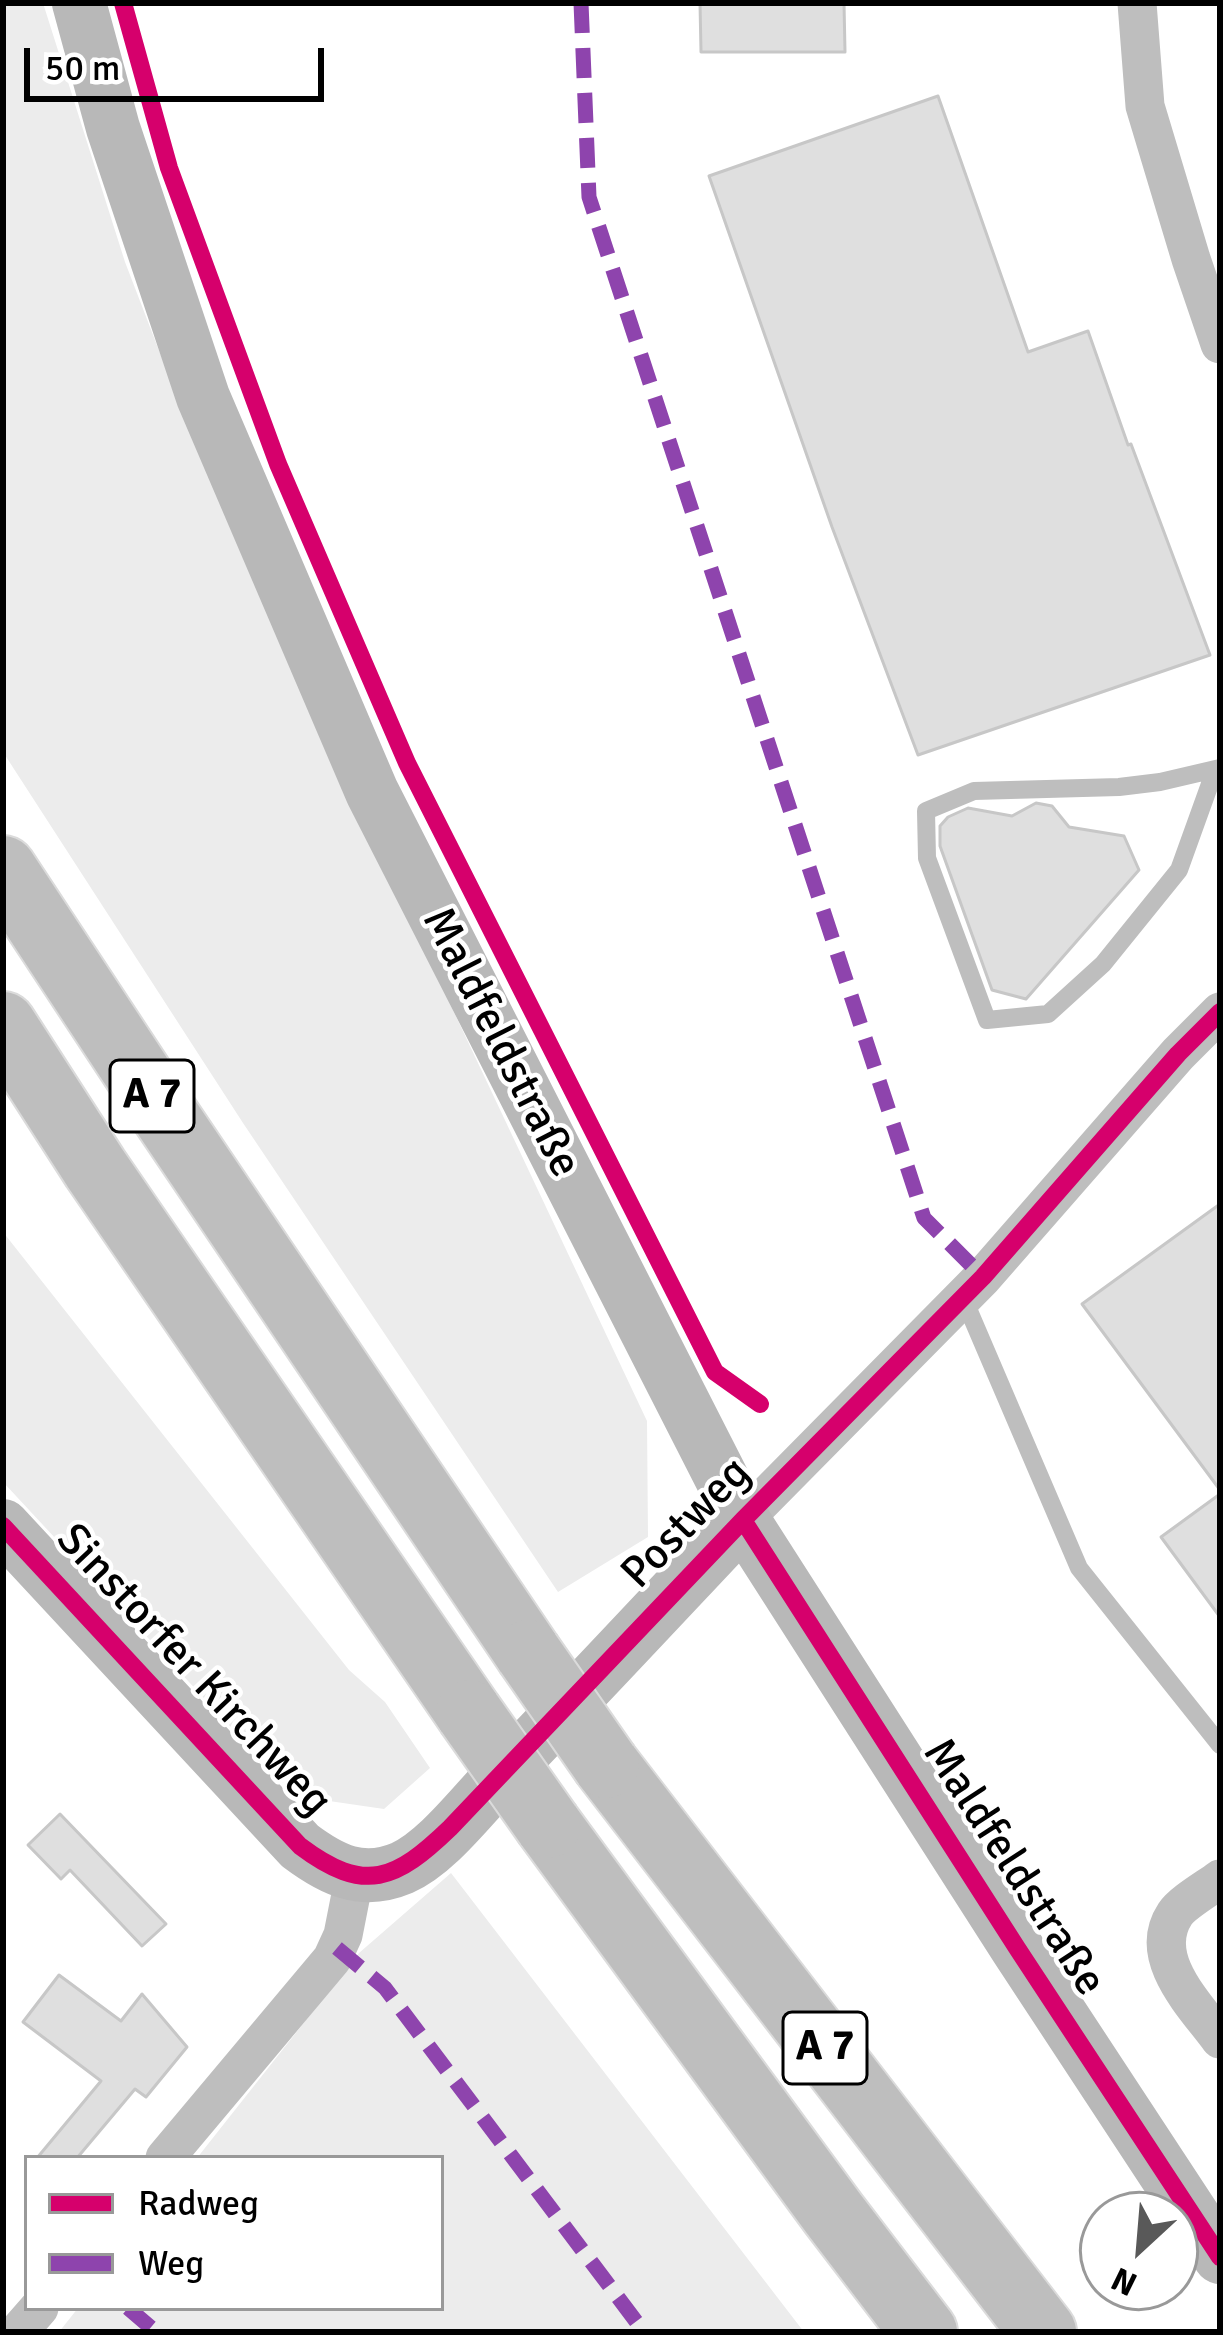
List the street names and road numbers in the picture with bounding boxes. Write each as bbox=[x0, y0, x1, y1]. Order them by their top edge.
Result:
street label: Maldfeldstraße bbox=[409, 899, 591, 1187]
road number: A 7 bbox=[110, 1060, 194, 1132]
street label: Postweg bbox=[611, 1447, 763, 1601]
street label: Sinstorfer Kirchweg bbox=[44, 1514, 342, 1828]
street label: Maldfeldstraße bbox=[910, 1730, 1116, 2006]
road number: A 7 bbox=[783, 2012, 867, 2084]

